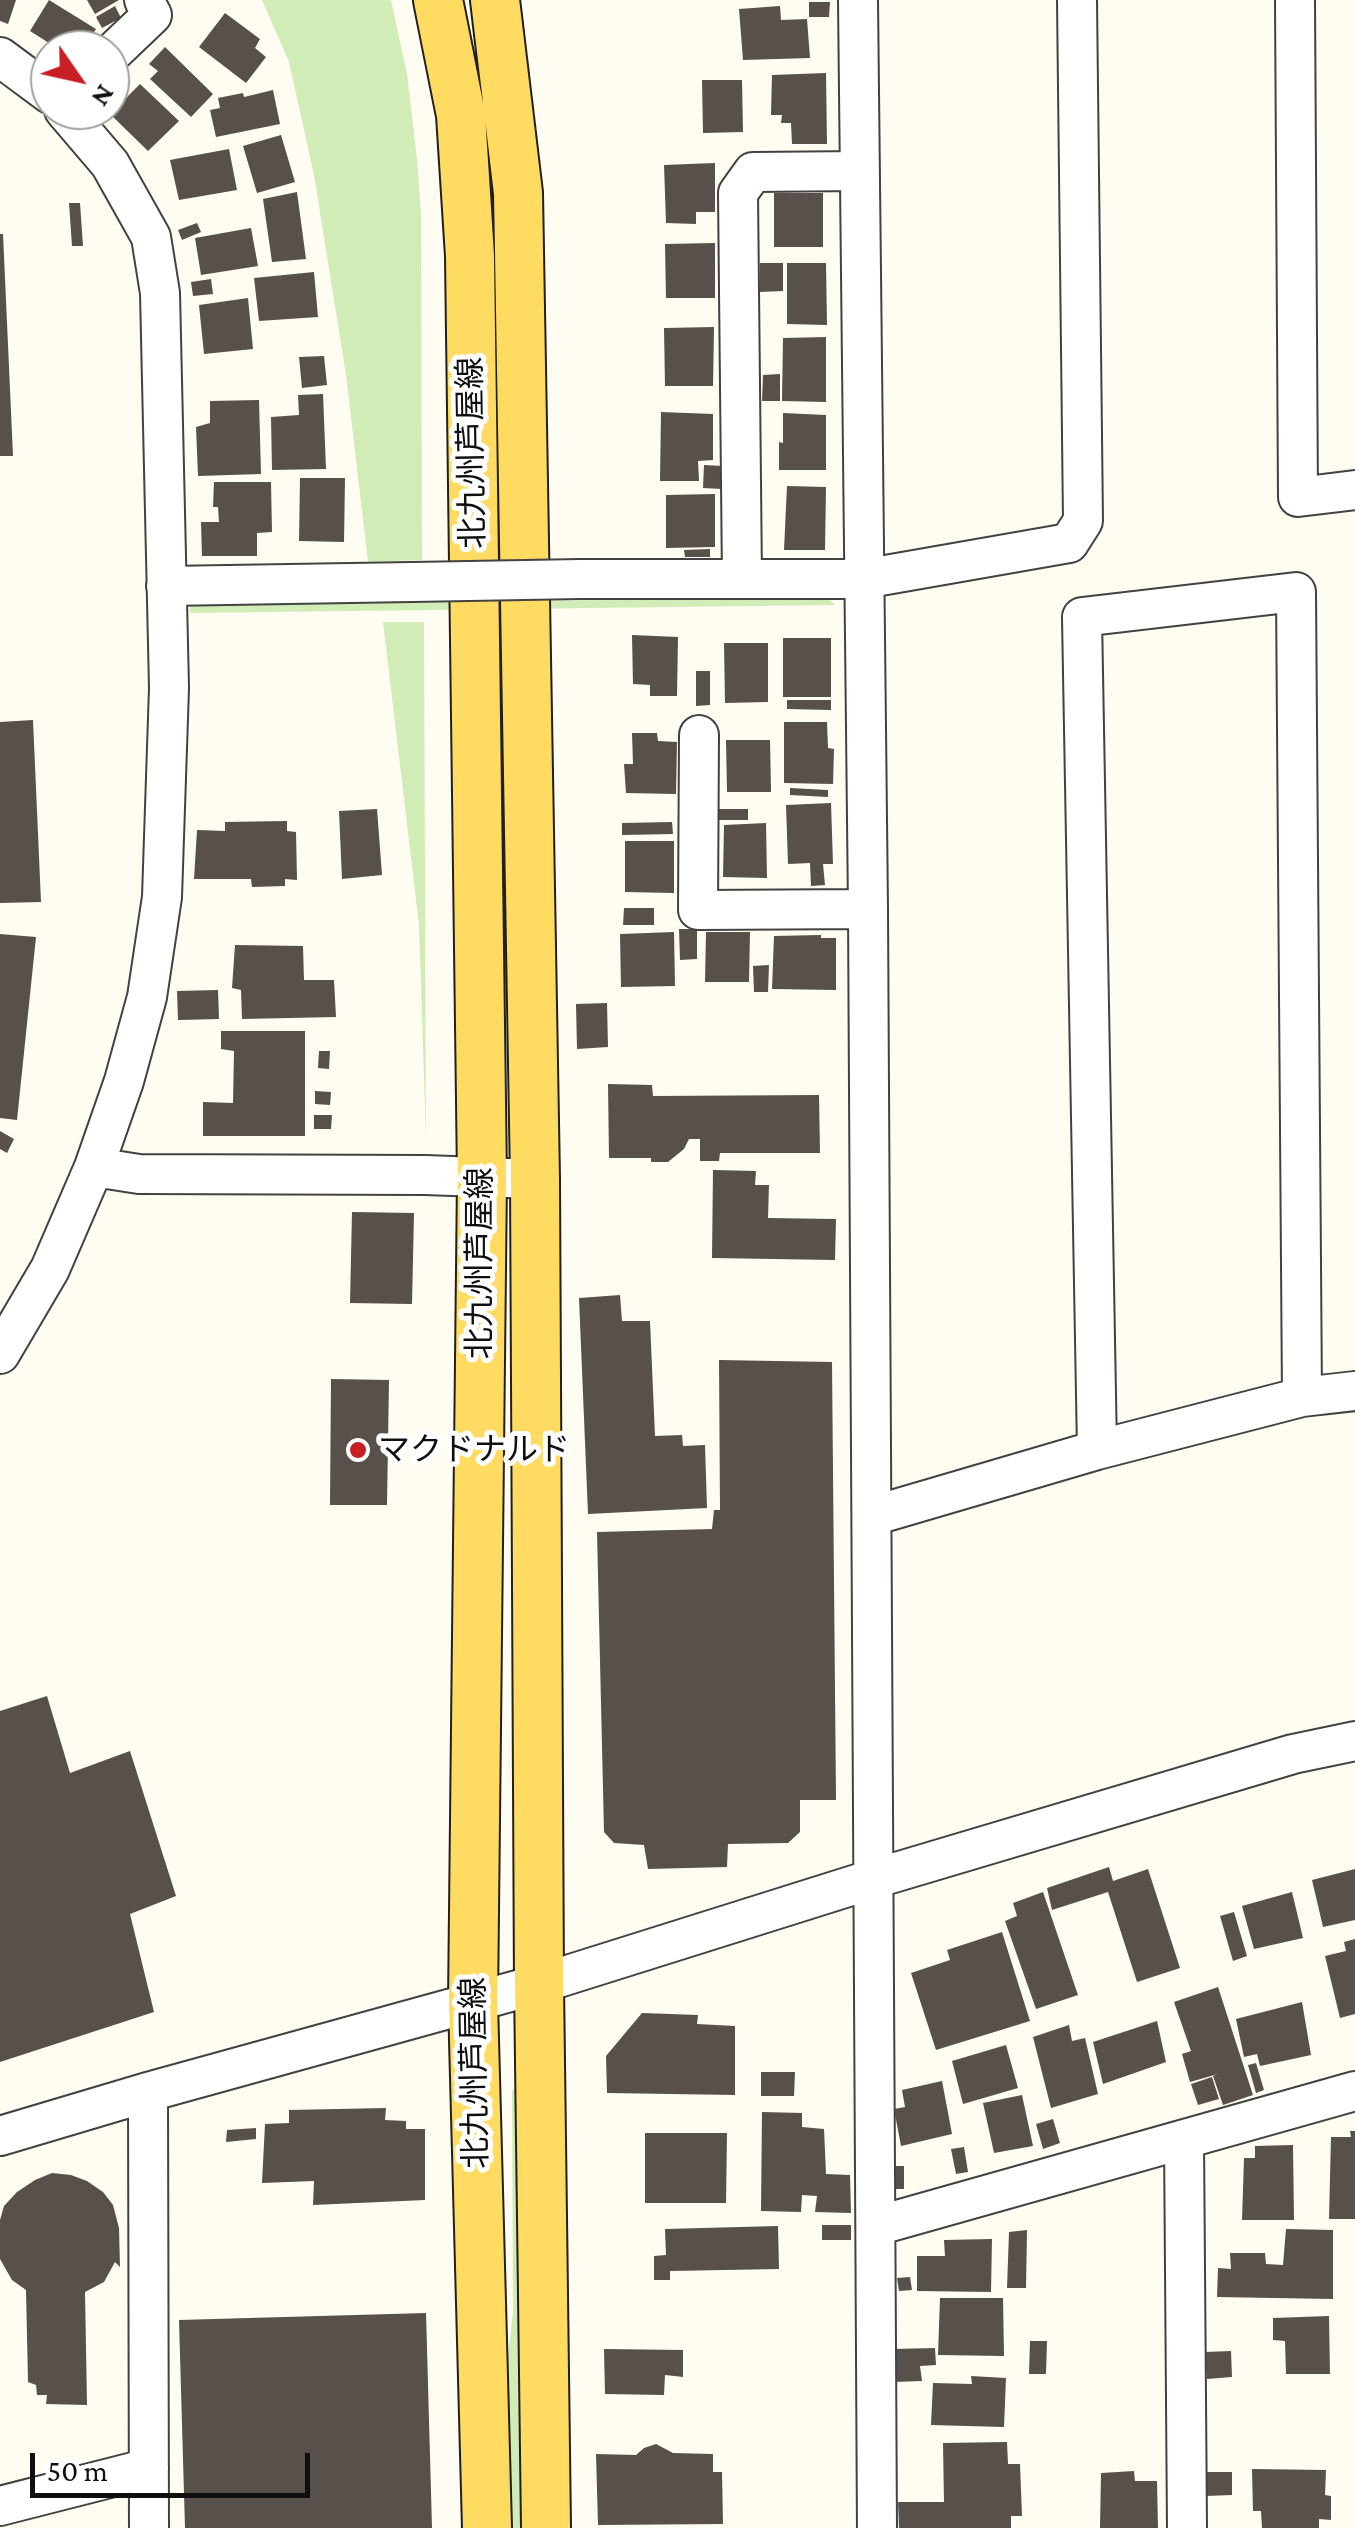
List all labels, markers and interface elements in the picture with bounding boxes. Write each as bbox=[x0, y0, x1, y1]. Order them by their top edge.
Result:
north arrow bbox=[30, 30, 130, 130]
text: N bbox=[85, 79, 122, 113]
street label: 北九州芦屋線 bbox=[451, 357, 493, 549]
street label: 北九州芦屋線 bbox=[461, 1167, 499, 1359]
place label: マクドナルド bbox=[378, 1431, 570, 1469]
marker: マクドナルド bbox=[347, 1439, 369, 1461]
street label: 北九州芦屋線 bbox=[454, 1977, 496, 2169]
scale bar bbox=[35, 2433, 315, 2495]
text: 50 m bbox=[47, 2454, 108, 2487]

